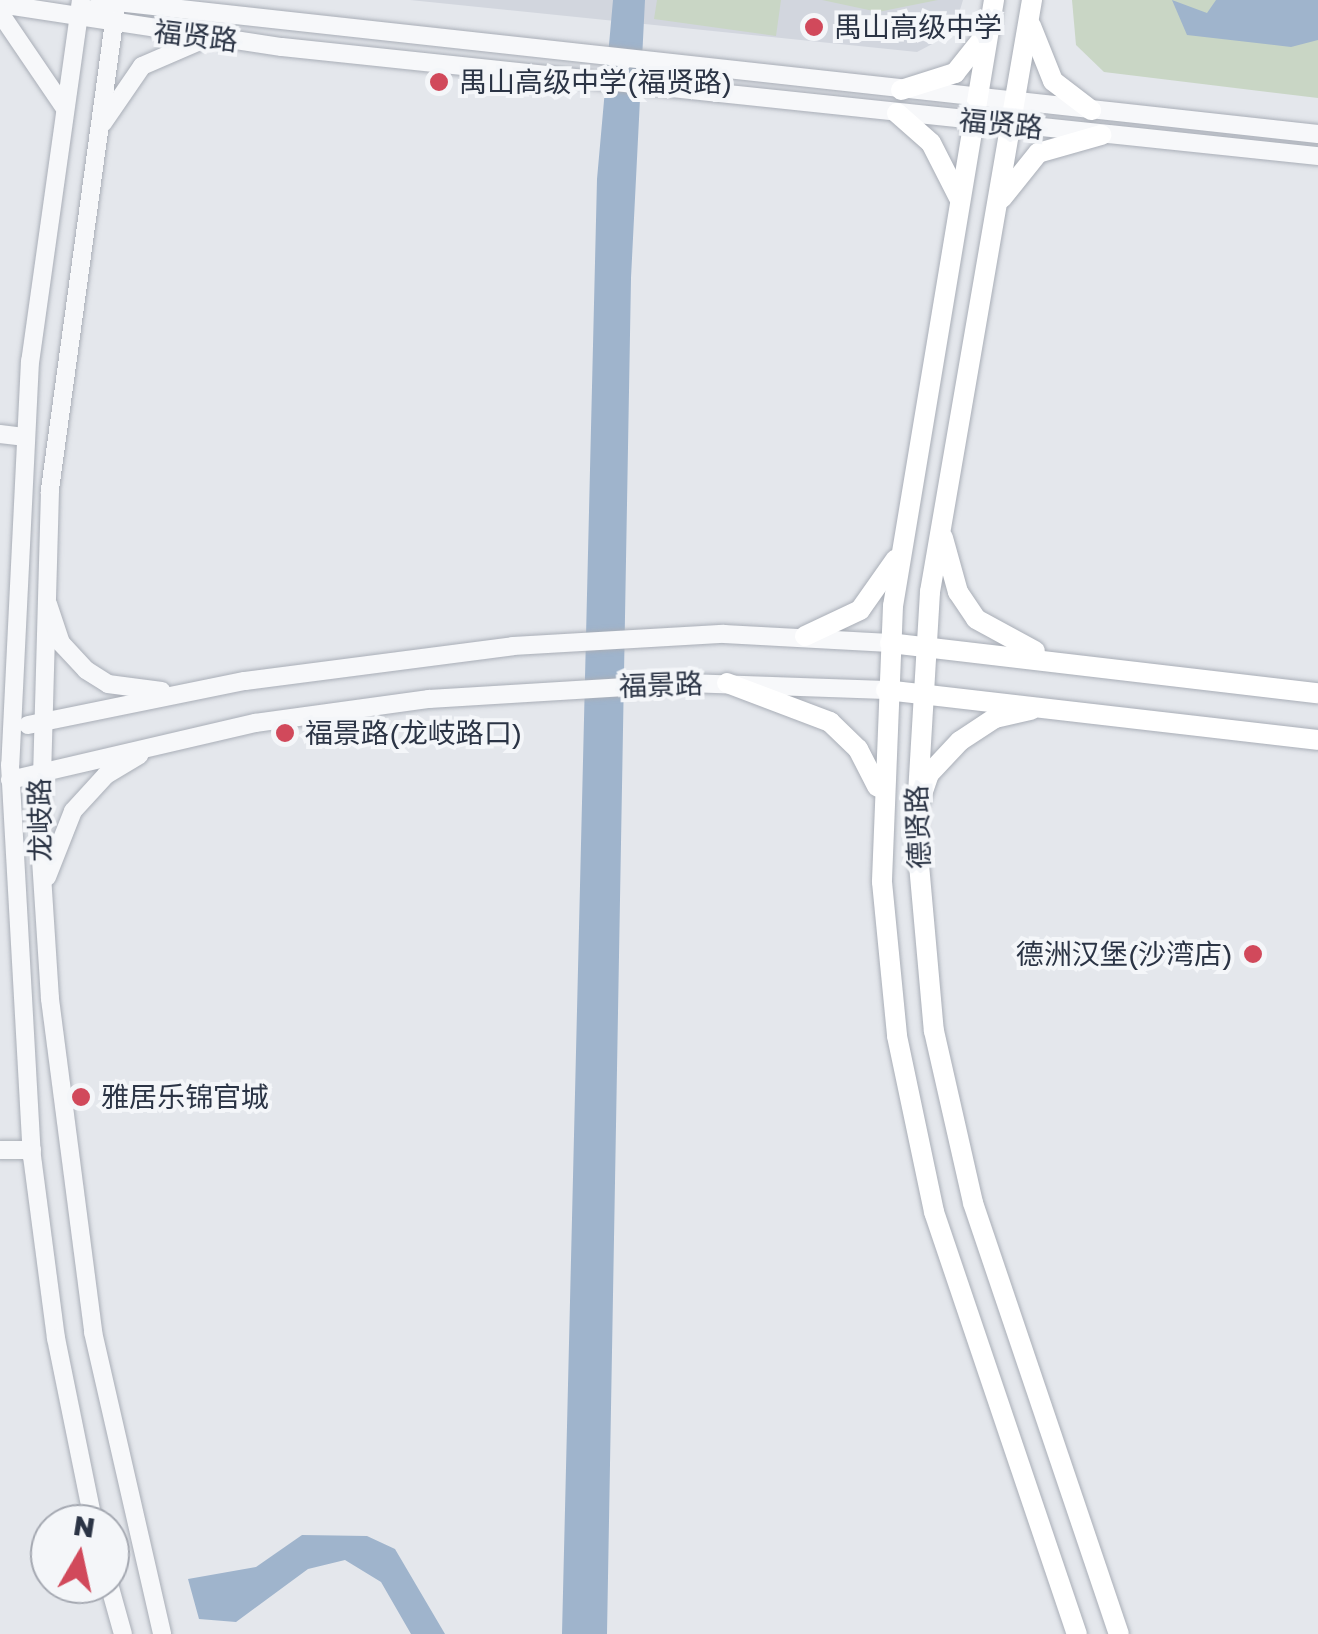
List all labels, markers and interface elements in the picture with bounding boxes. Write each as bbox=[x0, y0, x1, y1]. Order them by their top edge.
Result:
place label: 禺山高级中学 bbox=[834, 10, 1002, 44]
street label: 福贤路 bbox=[152, 14, 240, 58]
marker: 禺山高级中学 bbox=[803, 16, 825, 38]
place label: 禺山高级中学(福贤路) bbox=[459, 65, 732, 99]
marker: 禺山高级中学(福贤路) bbox=[428, 71, 450, 93]
street label: 福贤路 bbox=[957, 103, 1045, 145]
street label: 福景路 bbox=[618, 667, 704, 703]
place label: 福景路(龙岐路口) bbox=[305, 716, 522, 750]
marker: 福景路(龙岐路口) bbox=[274, 722, 296, 744]
street label: 龙岐路 bbox=[22, 778, 58, 862]
street label: 德贤路 bbox=[900, 784, 936, 870]
place label: 德洲汉堡(沙湾店) bbox=[1016, 937, 1233, 971]
marker: 德洲汉堡(沙湾店) bbox=[1242, 943, 1264, 965]
place label: 雅居乐锦官城 bbox=[101, 1080, 269, 1114]
marker: 雅居乐锦官城 bbox=[70, 1086, 92, 1108]
north arrow bbox=[30, 1504, 130, 1604]
text: N bbox=[71, 1508, 98, 1544]

